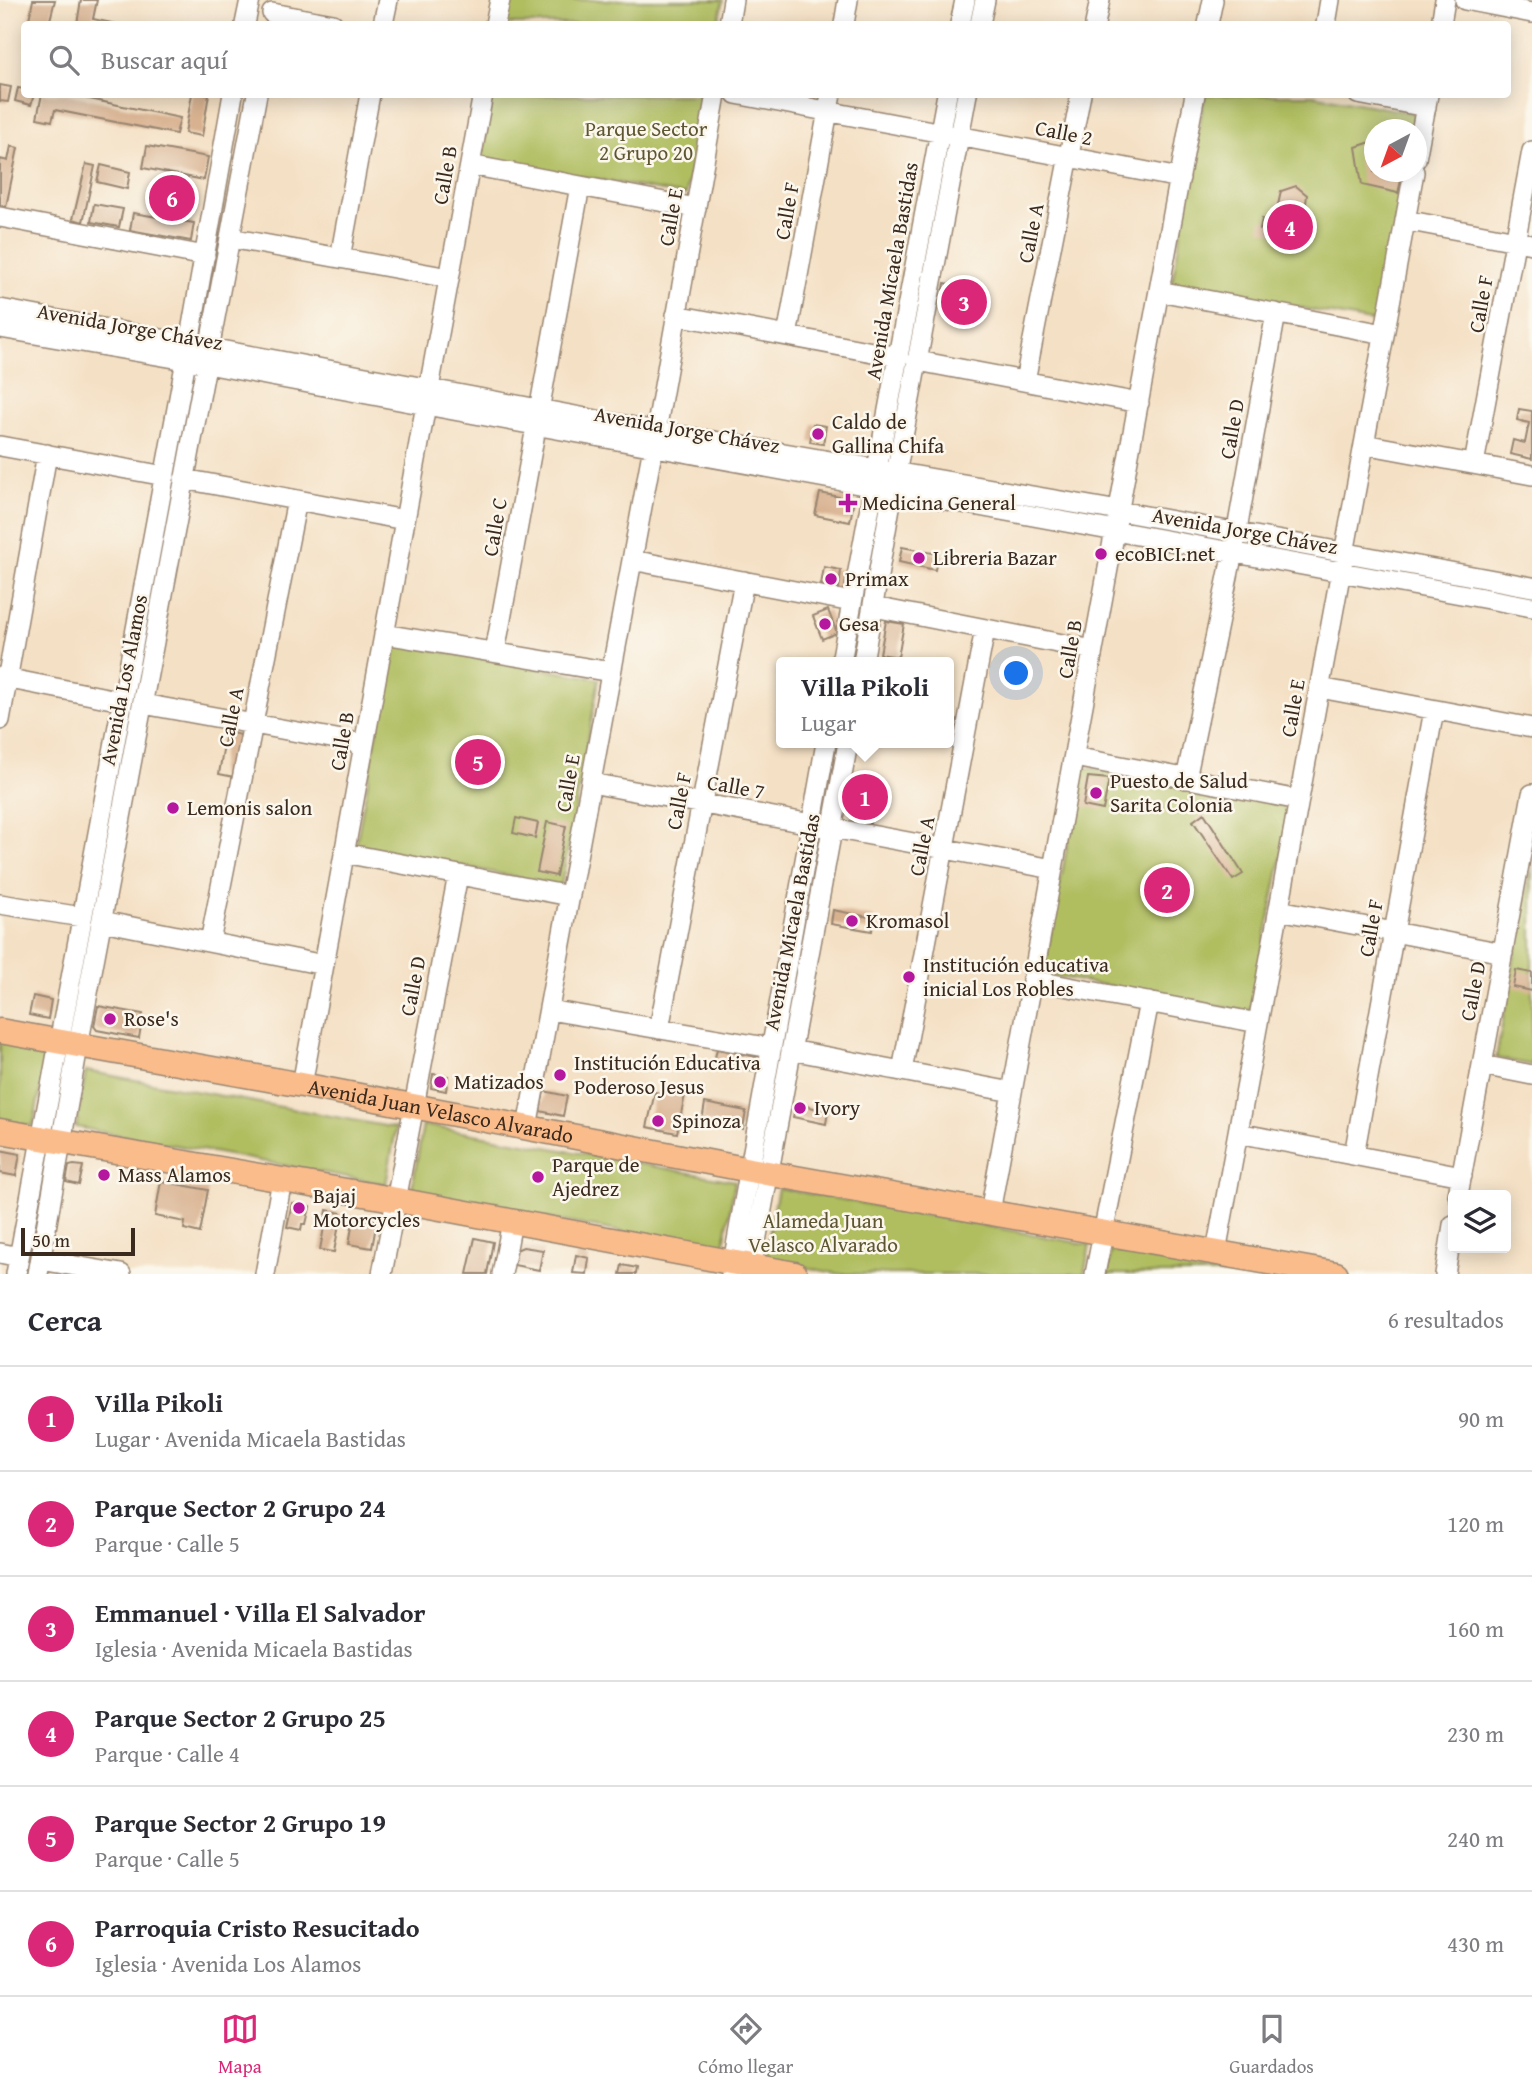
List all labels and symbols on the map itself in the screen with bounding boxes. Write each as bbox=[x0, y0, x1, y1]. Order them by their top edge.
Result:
street label: Calle 2 bbox=[1033, 112, 1095, 153]
park label: Parque Sector 2 Grupo 20 bbox=[585, 113, 708, 168]
north arrow bbox=[1364, 119, 1427, 182]
street label: Calle B bbox=[424, 143, 465, 207]
street label: Avenida Micaela Bastidas bbox=[857, 160, 926, 382]
pin: 6 bbox=[149, 172, 195, 224]
street label: Calle F bbox=[766, 180, 807, 242]
street label: Calle E bbox=[650, 185, 691, 248]
street label: Calle A bbox=[1010, 200, 1052, 265]
pin: 4 bbox=[1267, 201, 1313, 253]
street label: Calle F bbox=[1460, 273, 1501, 335]
pin: 3 bbox=[941, 276, 987, 328]
street label: Avenida Jorge Chávez bbox=[35, 295, 225, 358]
street label: Calle D bbox=[1211, 396, 1252, 461]
street label: Avenida Jorge Chávez bbox=[592, 398, 782, 461]
place label: Caldo de Gallina Chifa bbox=[832, 406, 944, 461]
marker: Caldo de Gallina Chifa bbox=[810, 426, 826, 442]
place label: Medicina General bbox=[862, 487, 1016, 518]
street label: Calle C bbox=[474, 495, 515, 559]
marker: Medicina General bbox=[840, 495, 856, 511]
street label: Avenida Jorge Chávez bbox=[1150, 499, 1340, 562]
place label: ecoBICI.net bbox=[1115, 538, 1216, 569]
place label: Libreria Bazar bbox=[933, 542, 1057, 573]
marker: ecoBICI.net bbox=[1093, 546, 1109, 562]
marker: Libreria Bazar bbox=[911, 550, 927, 566]
place label: Primax bbox=[845, 563, 909, 594]
marker: Primax bbox=[823, 571, 839, 587]
street label: Avenida Los Alamos bbox=[92, 592, 155, 768]
place label: Gesa bbox=[839, 608, 880, 639]
marker: Gesa bbox=[817, 616, 833, 632]
street label: Calle B bbox=[1049, 617, 1090, 681]
your location bbox=[999, 656, 1033, 690]
street label: Calle E bbox=[1272, 676, 1313, 739]
street label: Calle A bbox=[210, 684, 252, 749]
street label: Calle B bbox=[321, 709, 362, 773]
pin: 5 bbox=[455, 736, 501, 788]
street label: Calle E bbox=[547, 751, 588, 814]
place label: Puesto de Salud Sarita Colonia bbox=[1110, 765, 1249, 820]
street label: Calle 7 bbox=[705, 766, 767, 807]
street label: Calle F bbox=[658, 770, 699, 832]
pin: 1 bbox=[842, 771, 888, 823]
marker: Puesto de Salud Sarita Colonia bbox=[1088, 785, 1104, 801]
place label: Lemonis salon bbox=[187, 792, 312, 823]
marker: Lemonis salon bbox=[165, 800, 181, 816]
street label: Avenida Micaela Bastidas bbox=[755, 811, 828, 1033]
street label: Calle A bbox=[901, 813, 943, 878]
pin: 2 bbox=[1144, 864, 1190, 916]
street label: Calle F bbox=[1350, 897, 1391, 959]
place label: Kromasol bbox=[866, 905, 950, 936]
marker: Kromasol bbox=[844, 913, 860, 929]
place label: Institución educativa inicial Los Robles bbox=[923, 949, 1109, 1004]
street label: Calle D bbox=[392, 953, 433, 1018]
street label: Calle D bbox=[1452, 958, 1493, 1023]
marker: Institución educativa inicial Los Robles bbox=[901, 969, 917, 985]
place label: Rose's bbox=[124, 1003, 179, 1034]
marker: Rose's bbox=[102, 1011, 118, 1027]
place label: Institución Educativa Poderoso Jesus bbox=[574, 1047, 761, 1102]
place label: Matizados bbox=[454, 1066, 544, 1097]
marker: Institución Educativa Poderoso Jesus bbox=[552, 1067, 568, 1083]
street label: Avenida Juan Velasco Alvarado bbox=[306, 1070, 576, 1151]
marker: Matizados bbox=[432, 1074, 448, 1090]
place label: Ivory bbox=[814, 1092, 861, 1123]
marker: Ivory bbox=[792, 1100, 808, 1116]
place label: Spinoza bbox=[672, 1105, 741, 1136]
marker: Spinoza bbox=[650, 1113, 666, 1129]
place label: Parque de Ajedrez bbox=[552, 1149, 640, 1204]
place label: Mass Alamos bbox=[118, 1159, 231, 1190]
marker: Mass Alamos bbox=[96, 1167, 112, 1183]
marker: Parque de Ajedrez bbox=[530, 1169, 546, 1185]
place label: Bajaj Motorcycles bbox=[313, 1180, 420, 1235]
marker: Bajaj Motorcycles bbox=[291, 1200, 307, 1216]
park label: Alameda Juan Velasco Alvarado bbox=[748, 1205, 898, 1260]
scale bar bbox=[21, 1225, 135, 1257]

